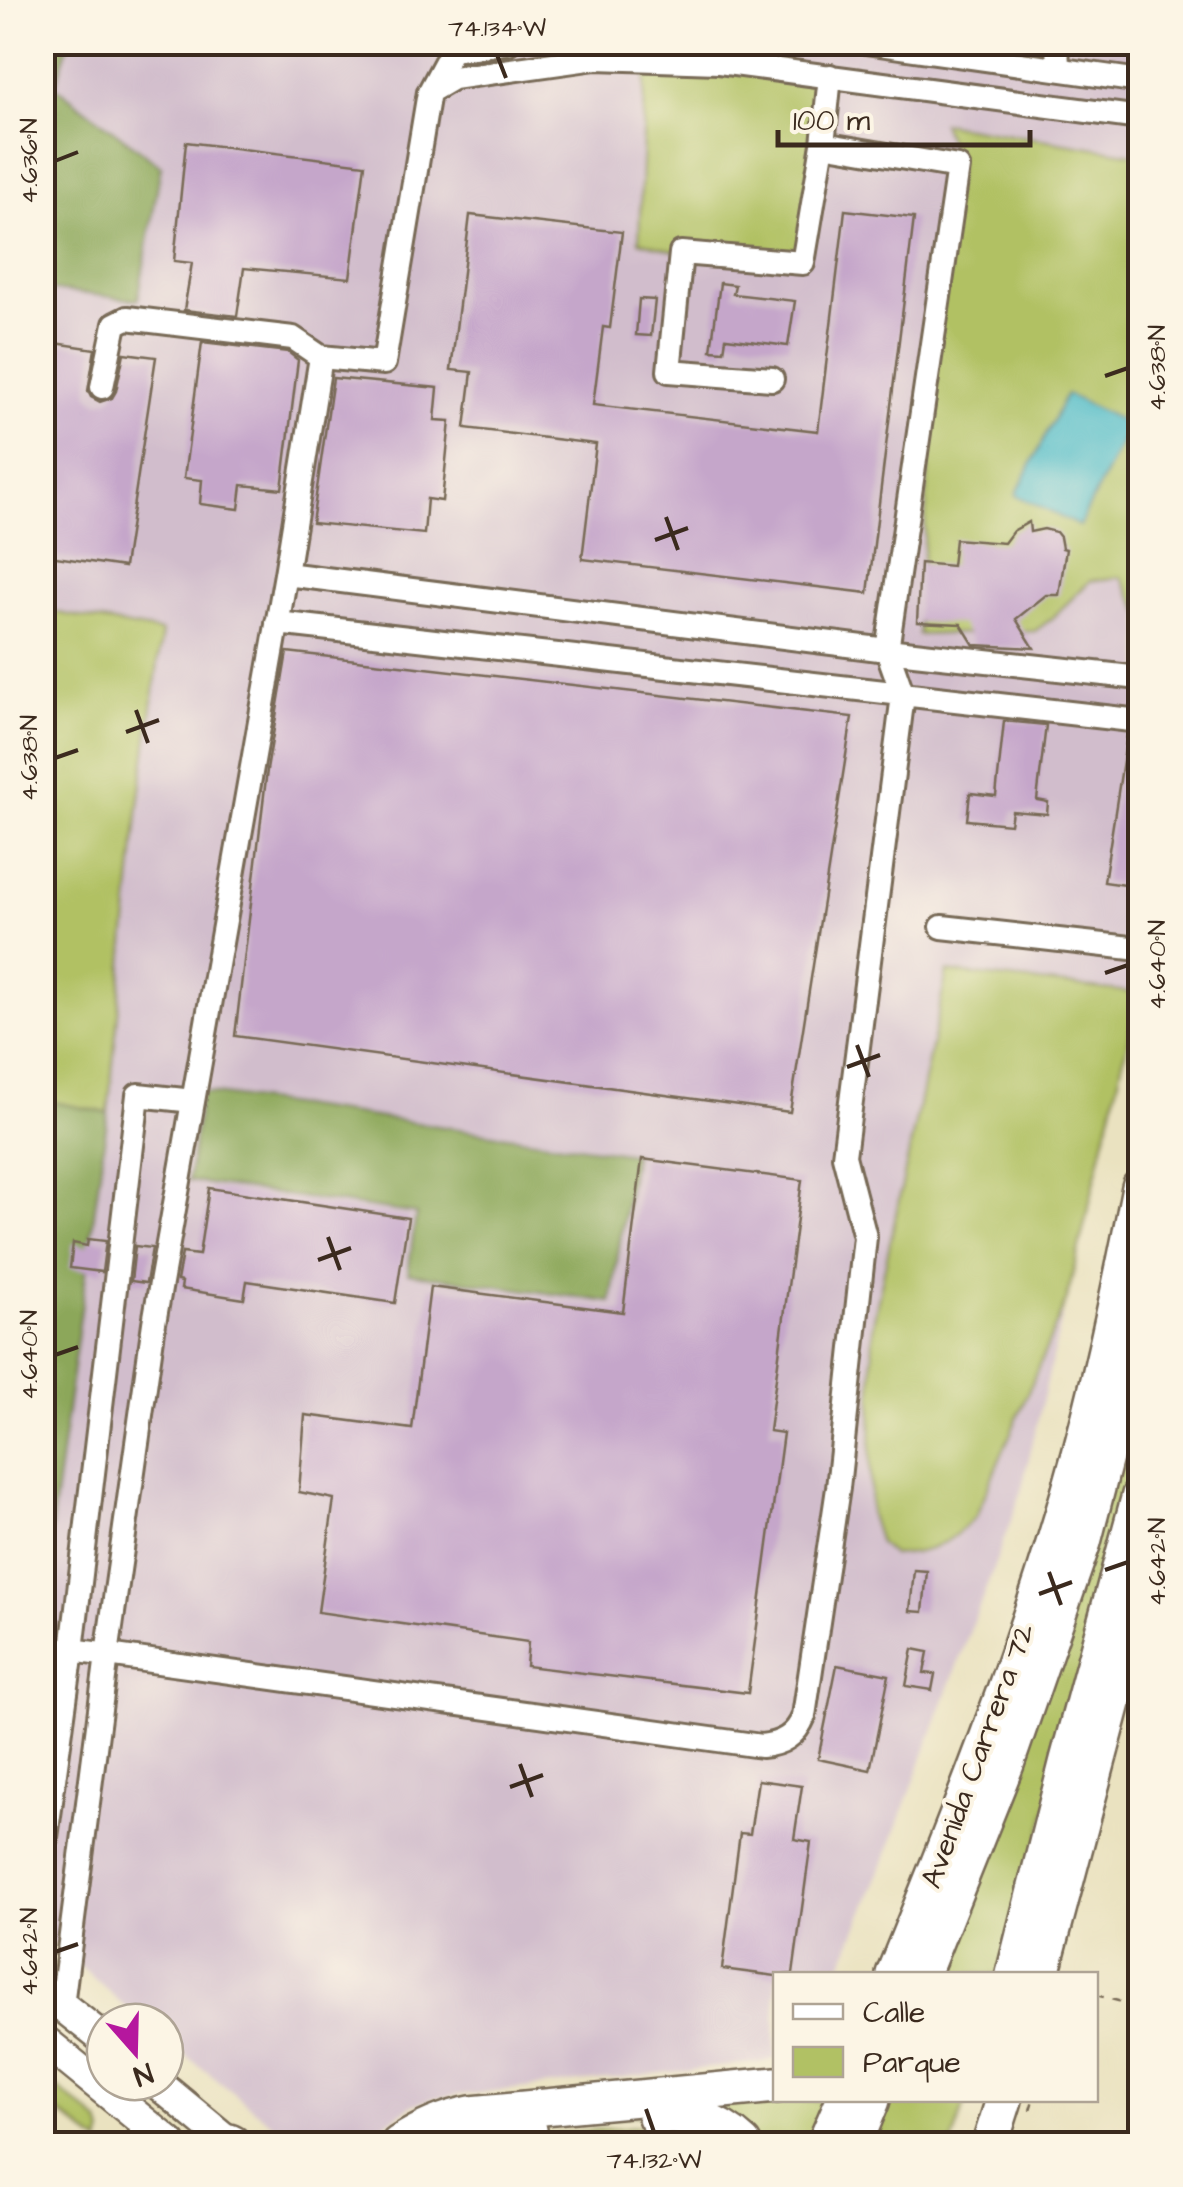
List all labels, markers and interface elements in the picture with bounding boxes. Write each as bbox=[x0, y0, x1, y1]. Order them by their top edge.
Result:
text: 74.134°W bbox=[448, 11, 546, 46]
scale bar bbox=[778, 85, 1030, 147]
text: 100 m bbox=[793, 100, 871, 142]
text: 4.636°N bbox=[12, 118, 47, 204]
text: 4.638°N bbox=[1140, 325, 1175, 411]
text: 4.638°N bbox=[12, 715, 47, 801]
text: 4.640°N bbox=[1140, 920, 1175, 1010]
text: 4.640°N bbox=[12, 1310, 47, 1400]
text: 4.642°N bbox=[1140, 1518, 1175, 1606]
street label: Avenida Carrera 72 bbox=[911, 1618, 1045, 1894]
text: 4.642°N bbox=[12, 1908, 47, 1996]
legend bbox=[773, 1972, 1098, 2102]
text: Calle bbox=[863, 1992, 925, 2034]
north arrow bbox=[85, 2002, 185, 2102]
text: Parque bbox=[863, 2042, 961, 2084]
text: N bbox=[128, 2053, 158, 2096]
text: 74.132°W bbox=[606, 2143, 702, 2178]

